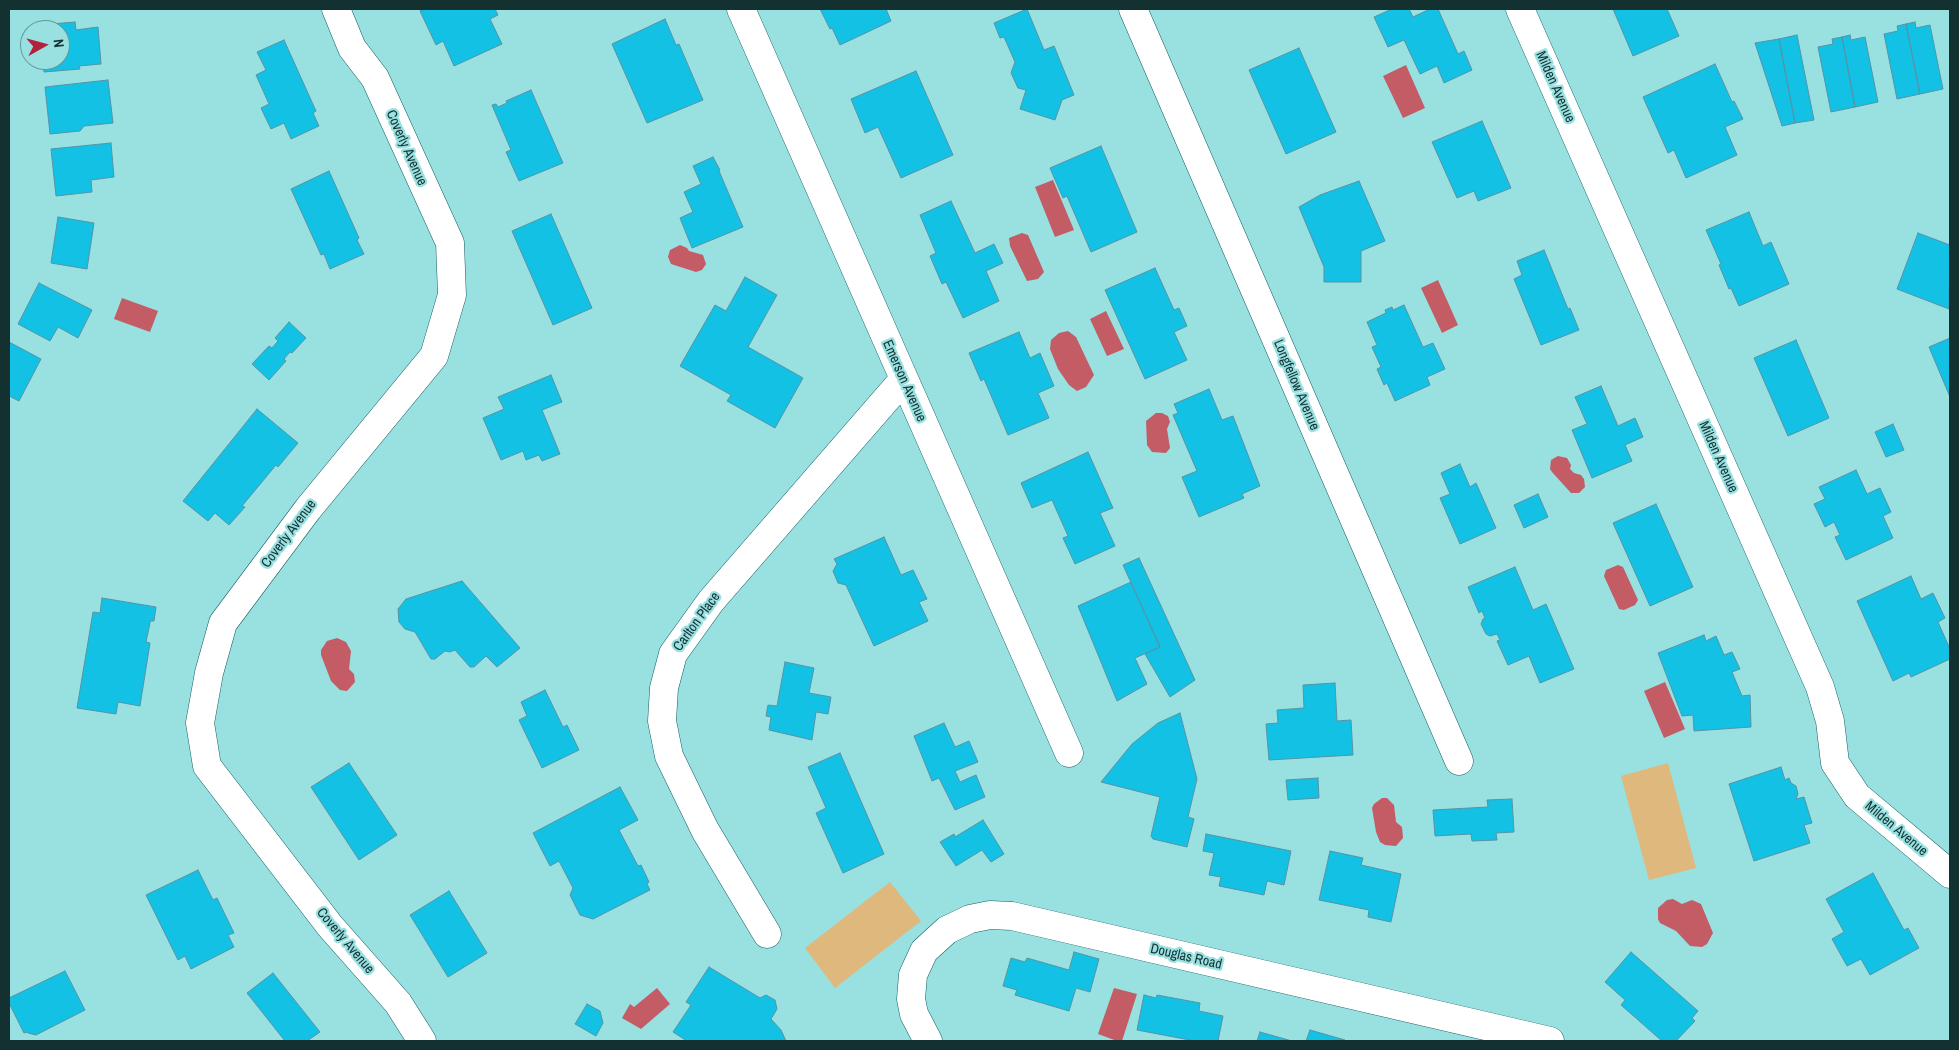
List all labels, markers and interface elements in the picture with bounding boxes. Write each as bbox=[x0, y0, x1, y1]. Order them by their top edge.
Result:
north arrow bbox=[20, 20, 70, 70]
text: N bbox=[49, 38, 68, 49]
street label: Milden Avenue bbox=[1532, 49, 1578, 125]
street label: Coverly Avenue bbox=[382, 108, 430, 188]
street label: Emerson Avenue bbox=[878, 337, 930, 425]
street label: Longfellow Avenue bbox=[1269, 337, 1323, 433]
street label: Milden Avenue bbox=[1695, 419, 1741, 495]
street label: Coverly Avenue bbox=[258, 497, 320, 571]
street label: Carlton Place bbox=[670, 589, 724, 655]
street label: Milden Avenue bbox=[1861, 798, 1931, 860]
street label: Coverly Avenue bbox=[313, 905, 377, 977]
street label: Douglas Road bbox=[1149, 941, 1223, 973]

